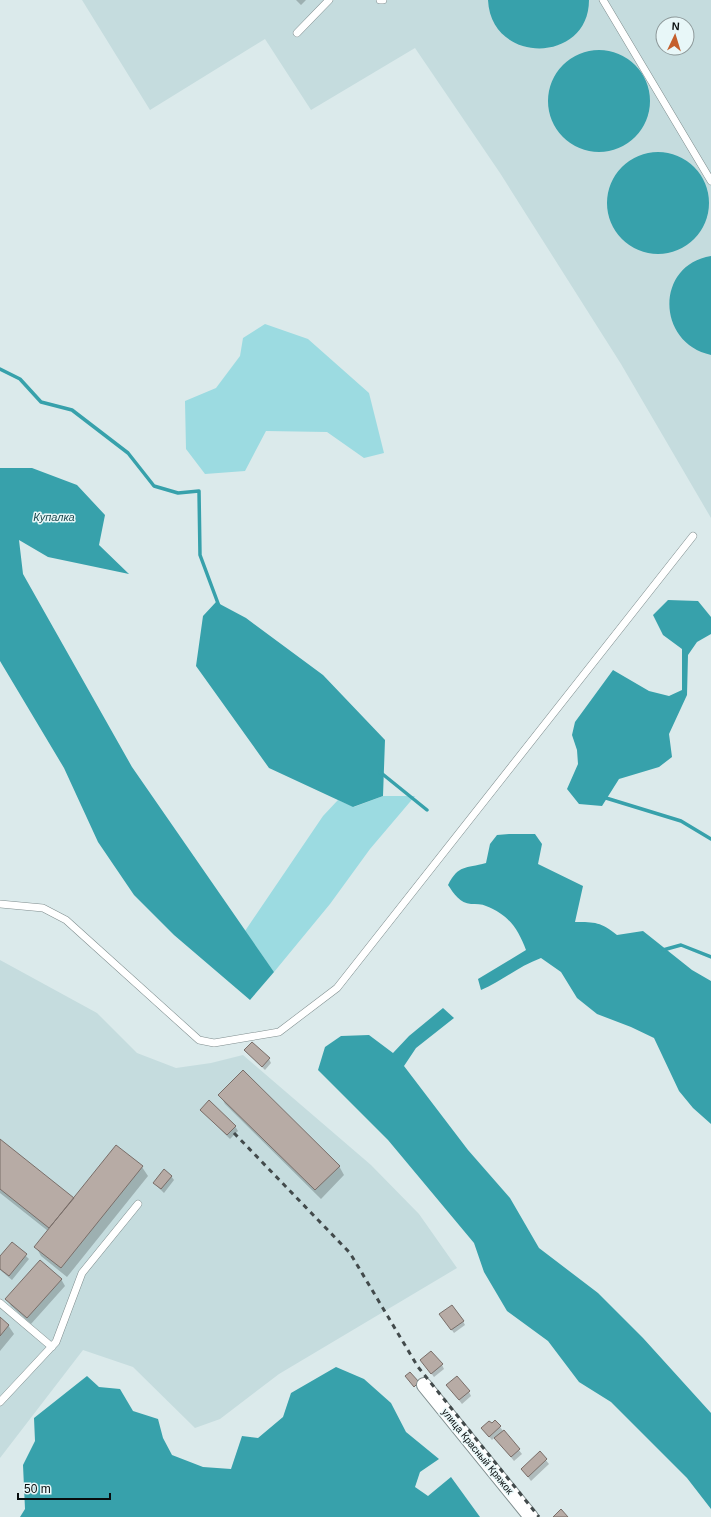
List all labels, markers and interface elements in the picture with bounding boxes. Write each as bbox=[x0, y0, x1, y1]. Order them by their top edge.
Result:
north arrow bbox=[655, 16, 695, 56]
text: N bbox=[671, 20, 680, 32]
water label: Купалка bbox=[33, 511, 75, 523]
street label: улица Красный Кряжок bbox=[440, 1406, 516, 1497]
scale bar bbox=[18, 1475, 110, 1501]
text: 50 m bbox=[24, 1482, 51, 1496]

